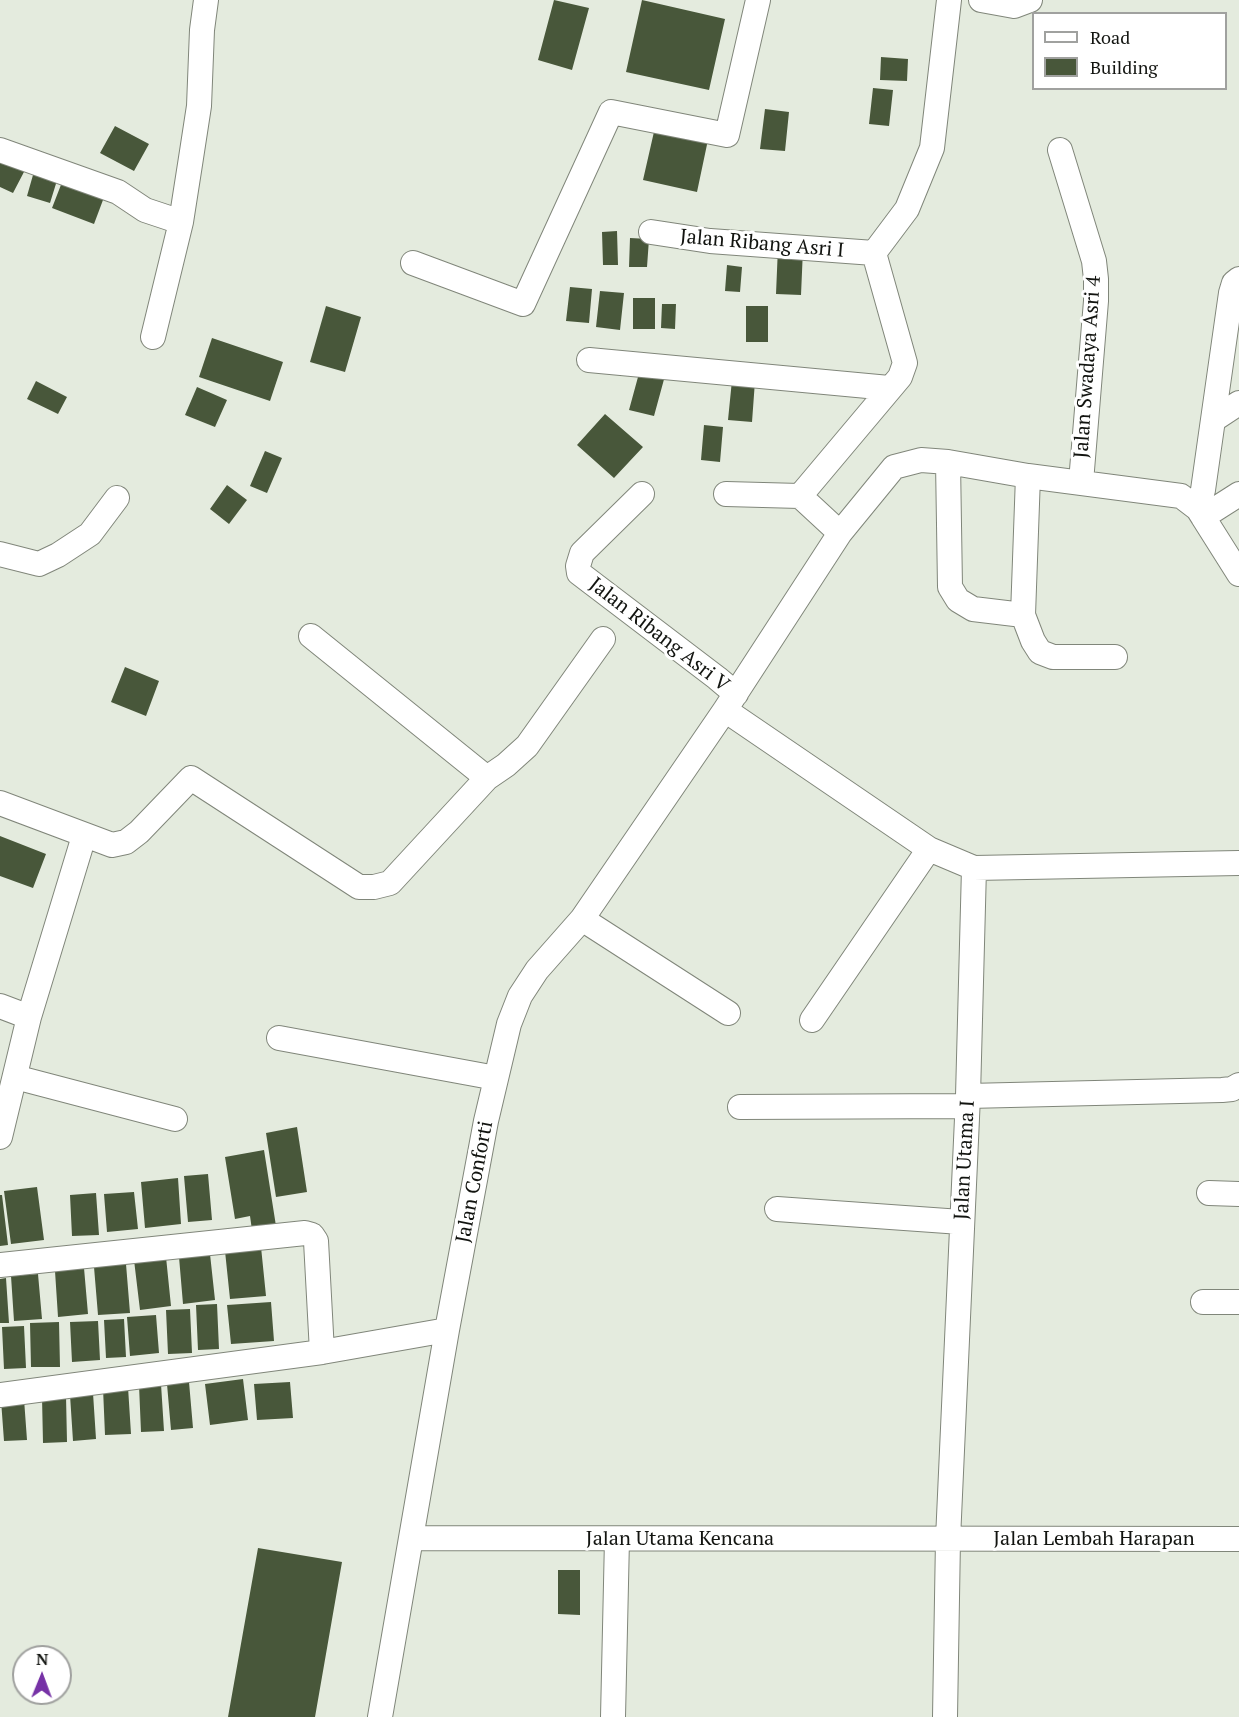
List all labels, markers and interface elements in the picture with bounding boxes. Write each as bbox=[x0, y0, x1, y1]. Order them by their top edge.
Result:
legend bbox=[1032, 12, 1227, 90]
text: Road bbox=[1090, 25, 1130, 49]
text: Building bbox=[1090, 55, 1158, 79]
street label: Jalan Ribang Asri I bbox=[679, 225, 845, 263]
street label: Jalan Swadaya Asri 4 bbox=[1070, 275, 1106, 459]
street label: Jalan Ribang Asri V bbox=[584, 573, 734, 697]
street label: Jalan Utama I bbox=[950, 1099, 980, 1221]
street label: Jalan Conforti bbox=[451, 1119, 499, 1245]
street label: Jalan Utama Kencana bbox=[586, 1527, 774, 1551]
street label: Jalan Lembah Harapan bbox=[993, 1527, 1195, 1551]
north arrow bbox=[12, 1645, 72, 1705]
text: N bbox=[36, 1648, 49, 1670]

